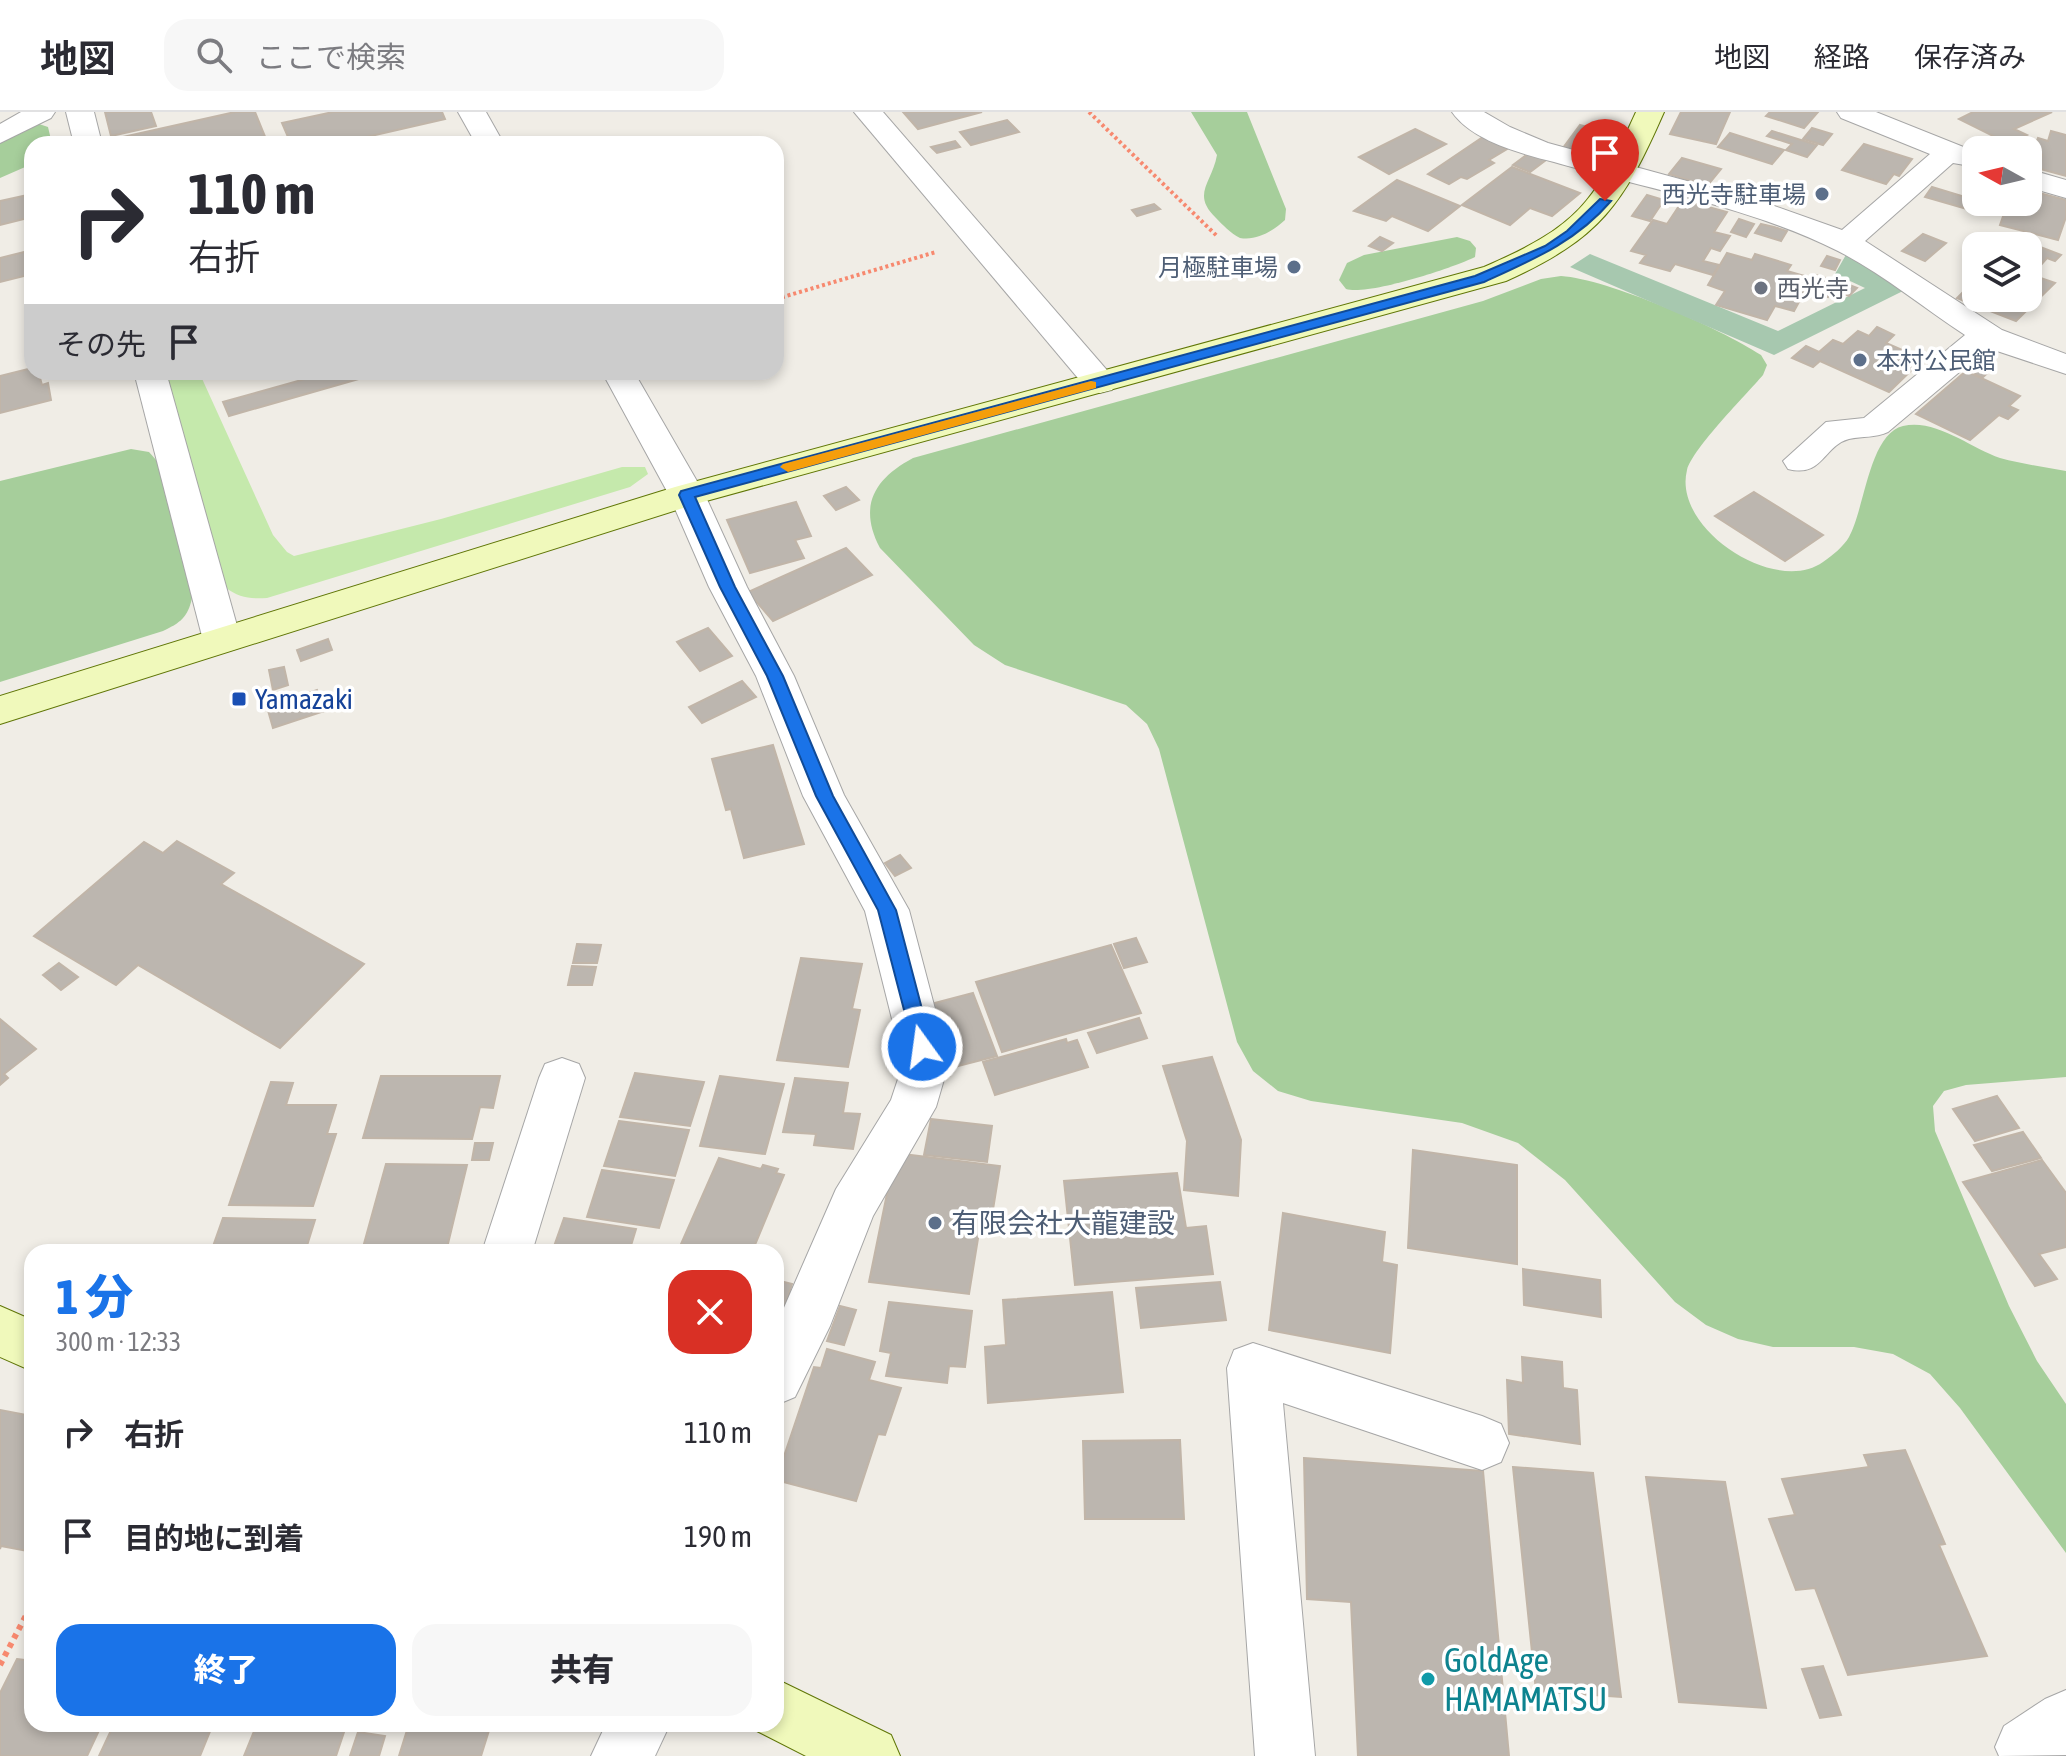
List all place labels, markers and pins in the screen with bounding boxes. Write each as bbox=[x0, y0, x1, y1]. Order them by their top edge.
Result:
pin bbox=[1571, 119, 1639, 201]
place label: 西光寺駐車場 bbox=[1662, 181, 1806, 208]
marker: 西光寺駐車場 bbox=[1813, 185, 1831, 203]
place label: 月極駐車場 bbox=[1158, 254, 1278, 281]
marker: 月極駐車場 bbox=[1285, 258, 1303, 276]
place label: 西光寺 bbox=[1777, 275, 1849, 302]
marker: 西光寺 bbox=[1752, 279, 1770, 297]
place label: 本村公民館 bbox=[1876, 347, 1996, 374]
marker: 本村公民館 bbox=[1851, 351, 1869, 369]
place label: Yamazaki bbox=[255, 683, 353, 715]
marker: Yamazaki bbox=[230, 690, 248, 708]
place label: 有限会社大龍建設 bbox=[951, 1207, 1175, 1239]
marker: 有限会社大龍建設 bbox=[926, 1214, 944, 1232]
place label: GoldAge HAMAMATSU bbox=[1444, 1640, 1607, 1718]
marker: GoldAge HAMAMATSU bbox=[1419, 1670, 1437, 1688]

